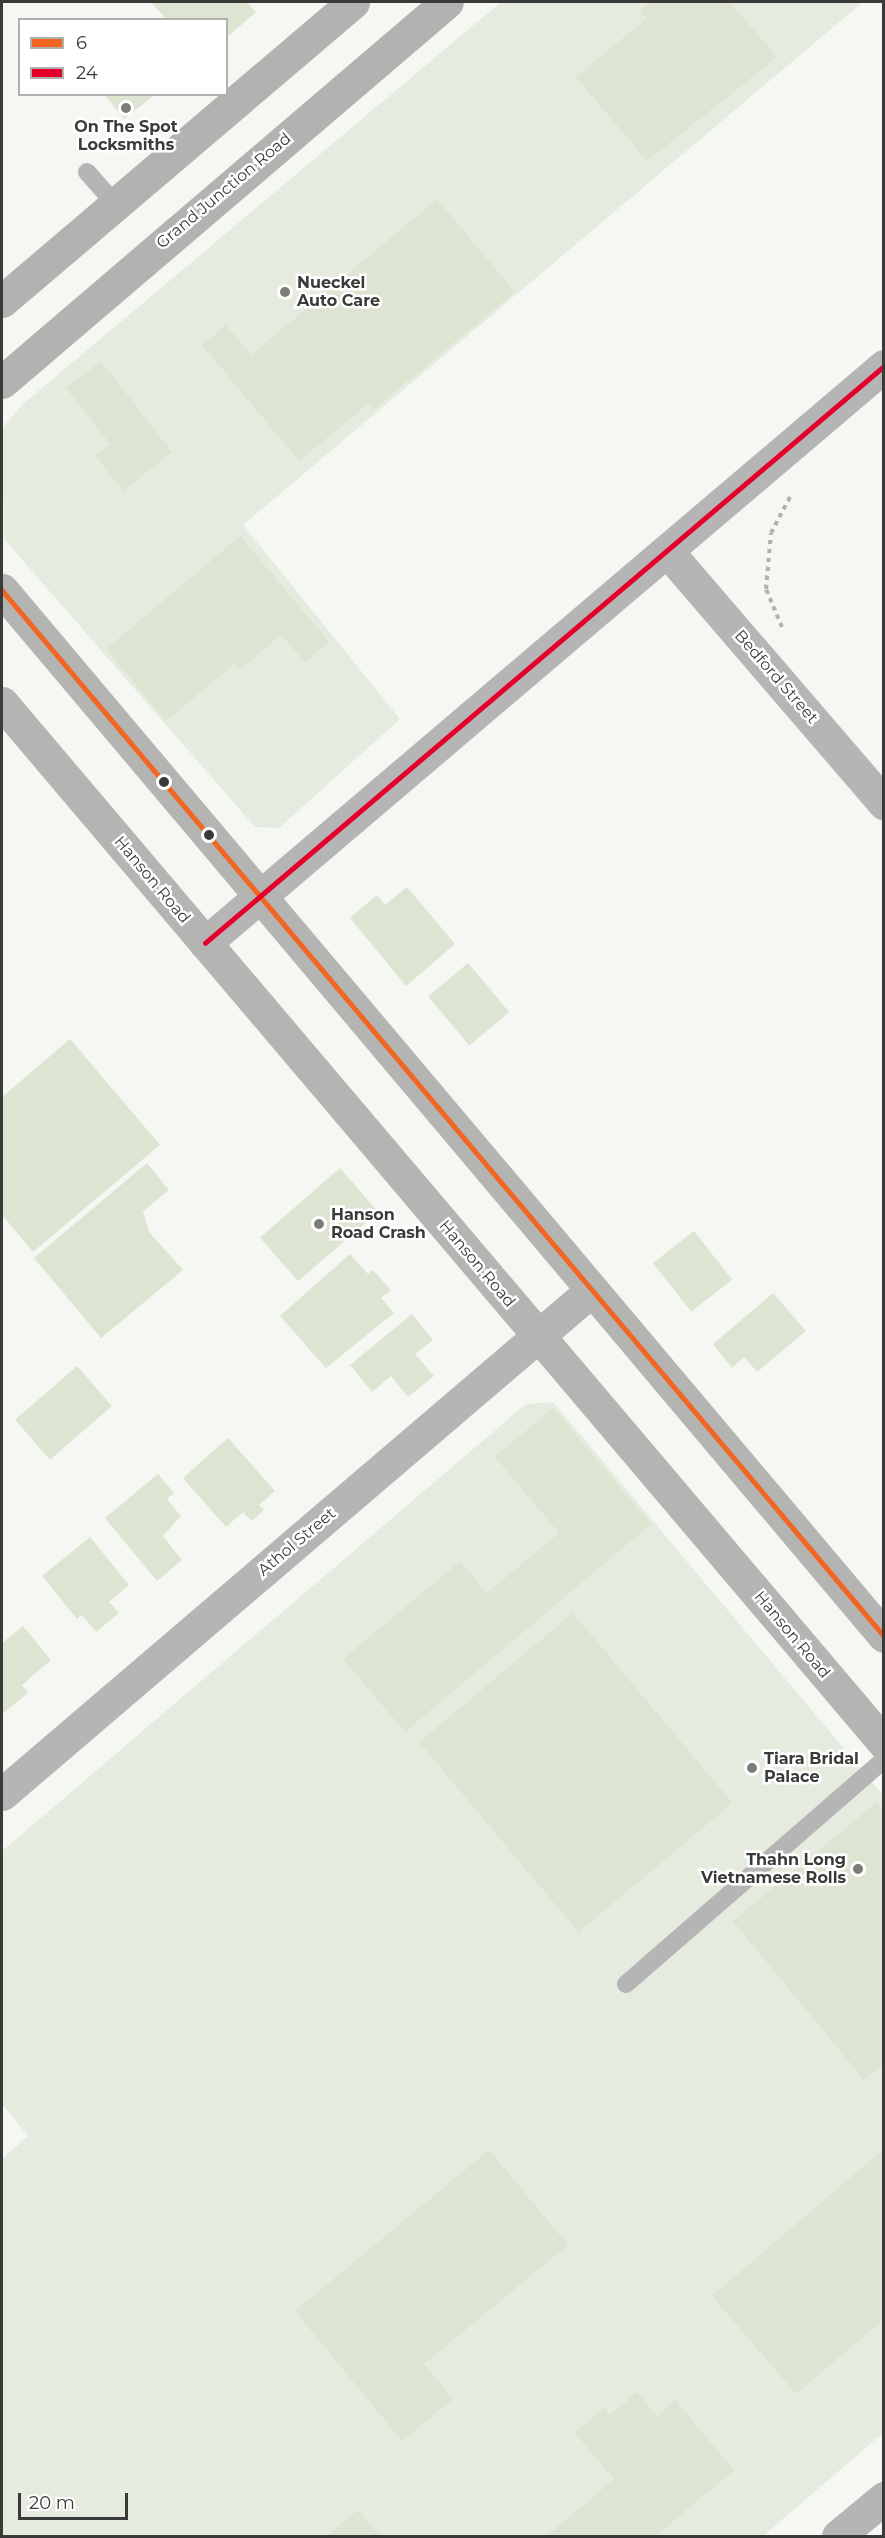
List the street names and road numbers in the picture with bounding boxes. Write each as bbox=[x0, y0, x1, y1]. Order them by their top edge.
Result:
street label: Grand Junction Road bbox=[153, 129, 295, 253]
street label: Bedford Street bbox=[730, 626, 822, 728]
street label: Hanson Road bbox=[110, 832, 194, 928]
street label: Hanson Road bbox=[435, 1216, 519, 1312]
street label: Athol Street bbox=[254, 1504, 340, 1580]
street label: Hanson Road bbox=[750, 1587, 834, 1683]

